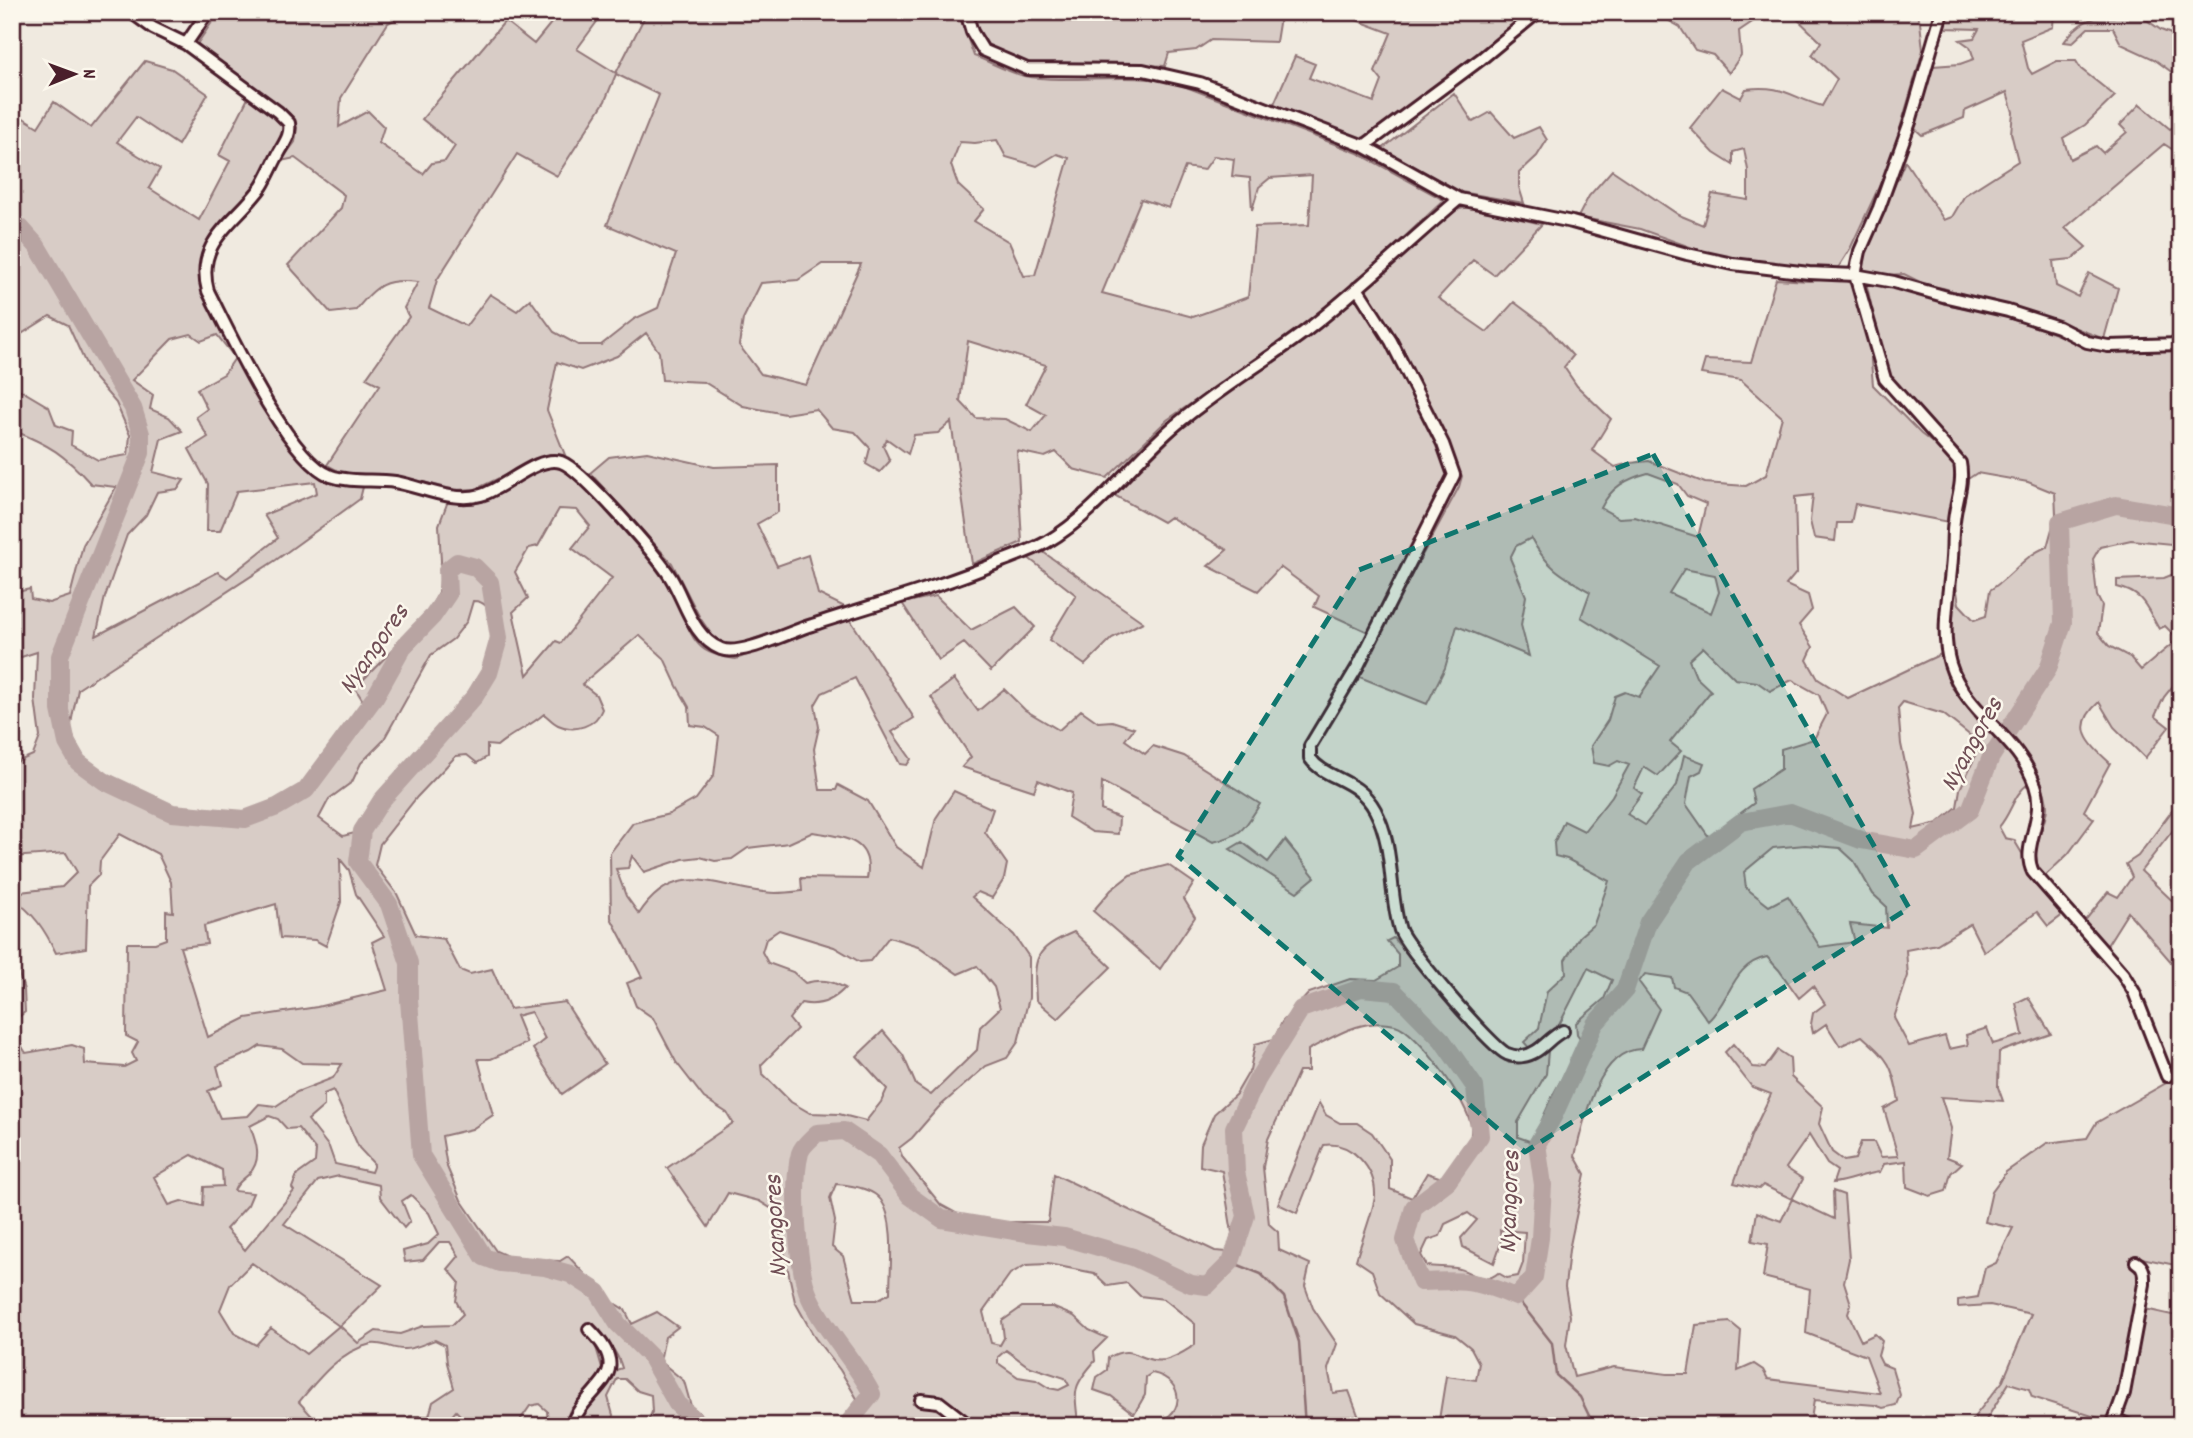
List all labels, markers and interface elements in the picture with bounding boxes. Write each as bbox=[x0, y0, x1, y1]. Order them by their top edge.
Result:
north arrow bbox=[38, 38, 108, 108]
text: N bbox=[74, 69, 101, 79]
water label: Nyangores bbox=[330, 597, 420, 703]
water label: Nyangores bbox=[1932, 690, 2015, 799]
water label: Nyangores bbox=[1491, 1149, 1531, 1254]
water label: Nyangores bbox=[756, 1173, 798, 1278]

